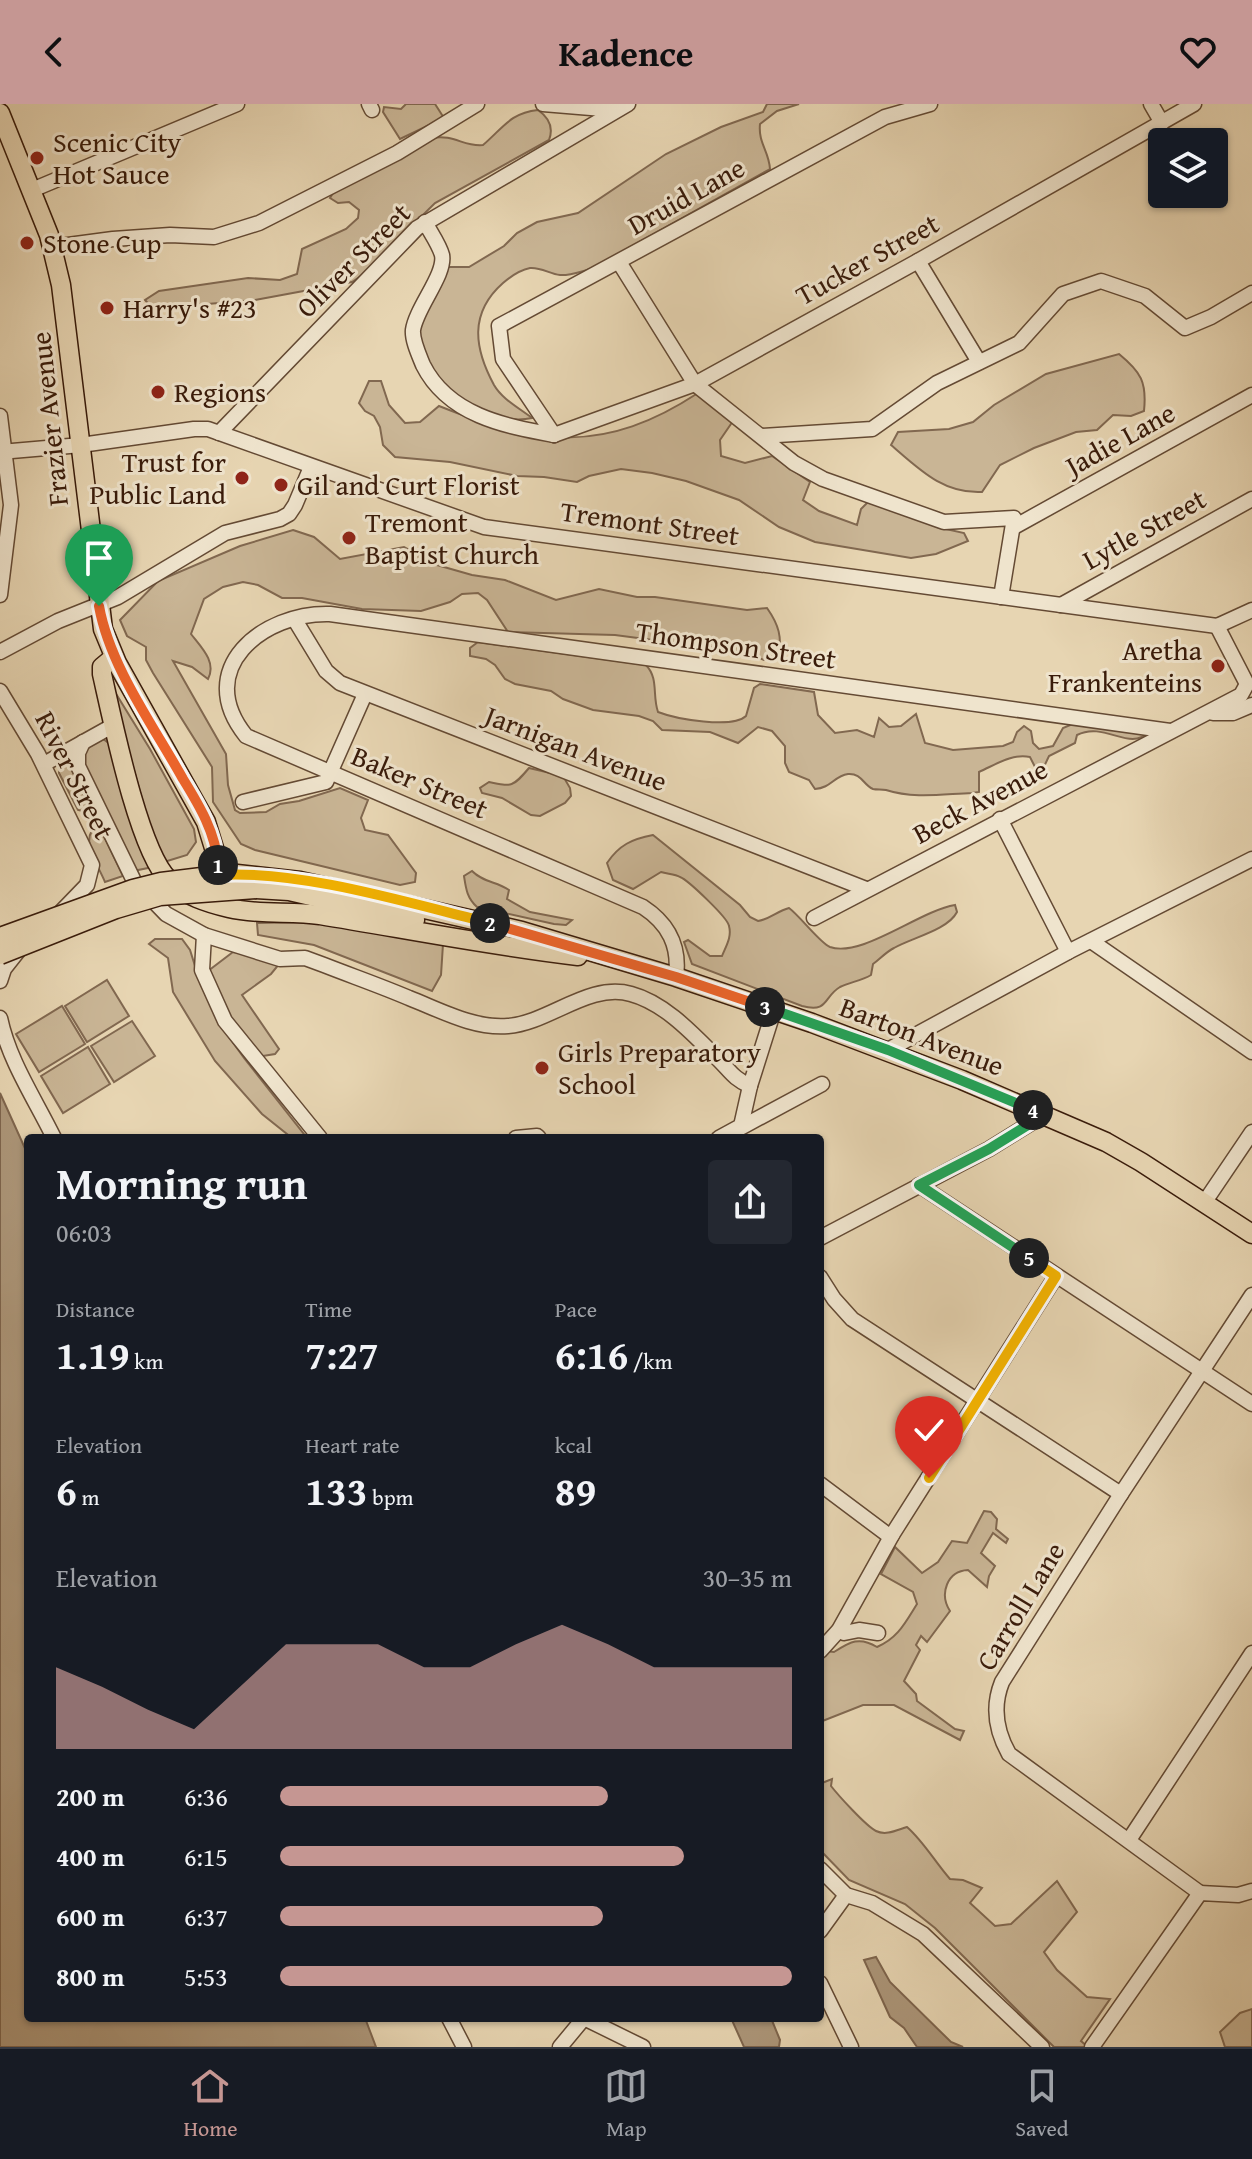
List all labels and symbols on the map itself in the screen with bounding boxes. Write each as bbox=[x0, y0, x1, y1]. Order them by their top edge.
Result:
place label: Scenic City Hot Sauce bbox=[53, 121, 181, 194]
street label: Druid Lane bbox=[620, 147, 752, 245]
marker: Scenic City Hot Sauce bbox=[28, 149, 46, 167]
street label: Oliver Street bbox=[286, 193, 419, 326]
street label: Tucker Street bbox=[788, 202, 946, 315]
place label: Stone Cup bbox=[43, 222, 161, 263]
marker: Stone Cup bbox=[18, 234, 36, 252]
place label: Harry's #23 bbox=[123, 287, 257, 328]
marker: Harry's #23 bbox=[98, 299, 116, 317]
street label: Frazier Avenue bbox=[19, 330, 78, 508]
place label: Regions bbox=[174, 371, 266, 412]
marker: Regions bbox=[149, 383, 167, 401]
street label: Jadie Lane bbox=[1055, 392, 1182, 487]
place label: Trust for Public Land bbox=[89, 441, 226, 514]
place label: Gil and Curt Florist bbox=[297, 464, 520, 505]
marker: Trust for Public Land bbox=[233, 469, 251, 487]
marker: Gil and Curt Florist bbox=[272, 476, 290, 494]
street label: Lytle Street bbox=[1075, 478, 1213, 579]
street label: Tremont Street bbox=[558, 490, 742, 555]
place label: Tremont Baptist Church bbox=[365, 501, 539, 574]
pin bbox=[65, 524, 133, 606]
marker: Tremont Baptist Church bbox=[340, 529, 358, 547]
street label: Thompson Street bbox=[633, 610, 839, 679]
place label: Aretha Frankenteins bbox=[1048, 629, 1203, 702]
marker: Aretha Frankenteins bbox=[1209, 657, 1227, 675]
street label: Jarnigan Avenue bbox=[476, 693, 673, 801]
street label: River Street bbox=[26, 704, 125, 846]
street label: Baker Street bbox=[346, 734, 495, 829]
street label: Beck Avenue bbox=[905, 748, 1054, 853]
pin: 1 bbox=[198, 845, 238, 885]
pin: 2 bbox=[470, 903, 510, 943]
street label: Barton Avenue bbox=[834, 985, 1010, 1086]
pin: 3 bbox=[745, 987, 785, 1027]
place label: Girls Preparatory School bbox=[558, 1031, 761, 1104]
marker: Girls Preparatory School bbox=[533, 1059, 551, 1077]
pin: 4 bbox=[1013, 1090, 1053, 1130]
pin: 5 bbox=[1009, 1238, 1049, 1278]
pin bbox=[895, 1396, 963, 1478]
street label: Carroll Lane bbox=[965, 1534, 1074, 1678]

